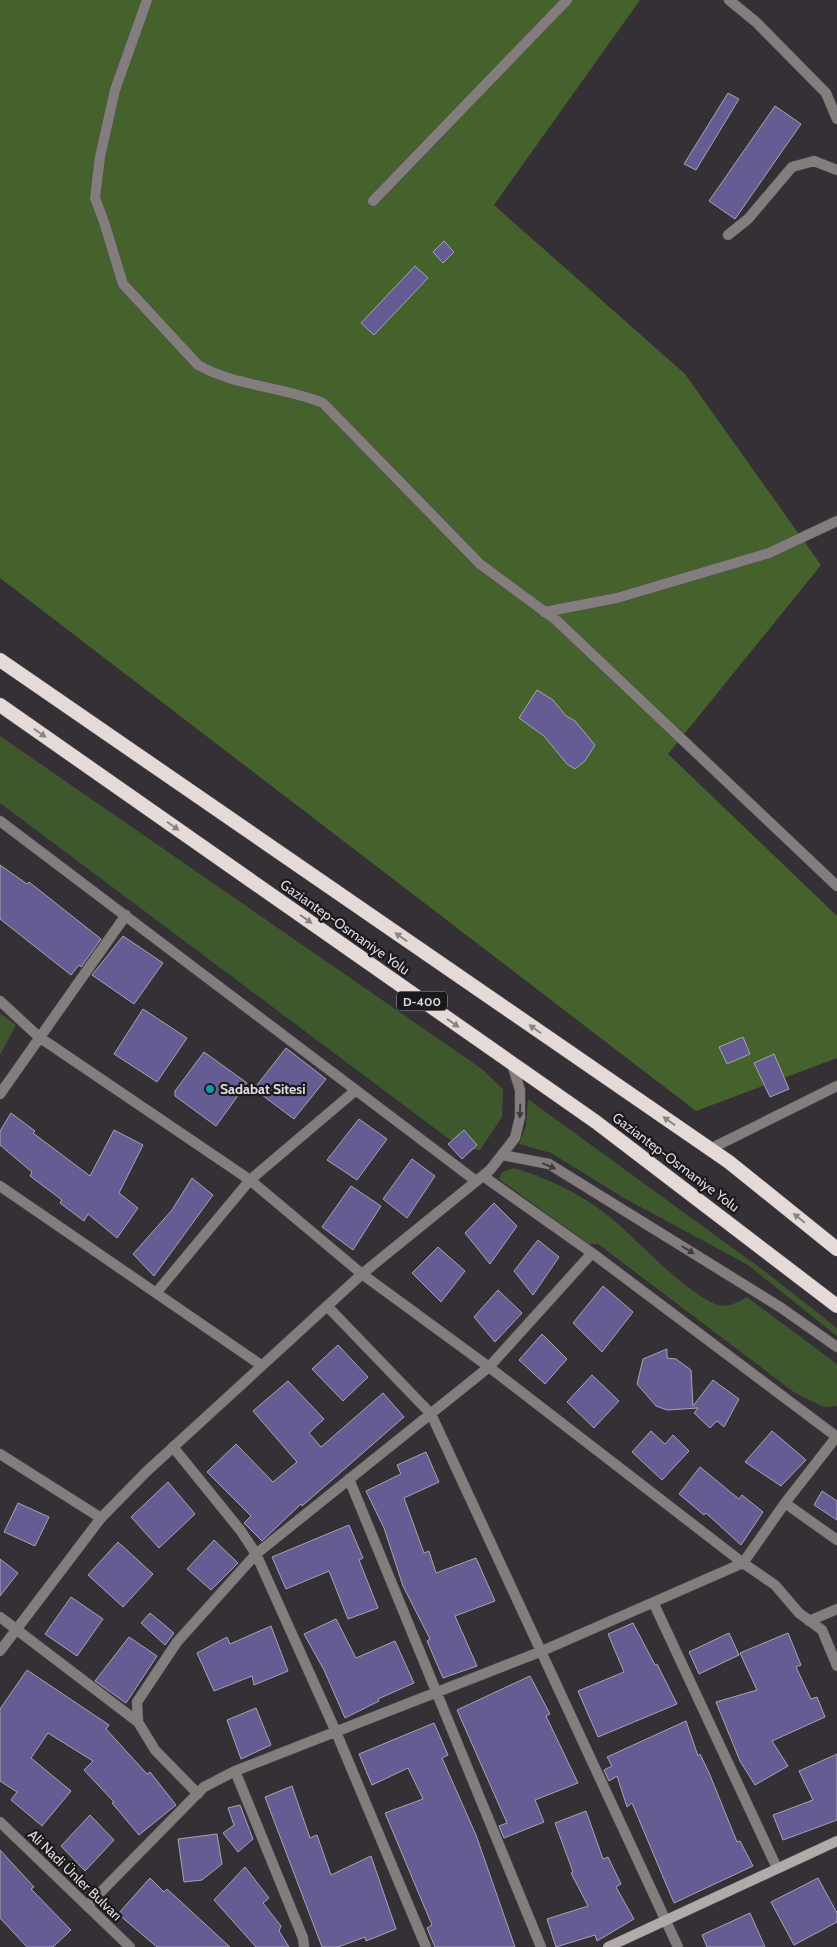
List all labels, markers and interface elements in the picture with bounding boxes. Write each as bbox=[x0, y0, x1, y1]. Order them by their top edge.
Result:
one-way arrow bbox=[33, 728, 47, 738]
one-way arrow bbox=[166, 821, 180, 831]
street label: Gaziantep-Osmaniye Yolu bbox=[277, 875, 413, 979]
one-way arrow bbox=[299, 914, 313, 924]
one-way arrow bbox=[394, 932, 408, 941]
road number: D-400 bbox=[397, 991, 447, 1010]
one-way arrow bbox=[447, 1018, 460, 1028]
one-way arrow bbox=[528, 1024, 542, 1034]
place label: Sadabat Sitesi bbox=[220, 1080, 306, 1098]
marker: Sadabat Sitesi bbox=[204, 1083, 216, 1095]
one-way arrow bbox=[515, 1103, 523, 1119]
street label: Gaziantep-Osmaniye Yolu bbox=[609, 1108, 743, 1216]
one-way arrow bbox=[662, 1116, 676, 1126]
one-way arrow bbox=[542, 1162, 557, 1170]
one-way arrow bbox=[793, 1213, 806, 1224]
one-way arrow bbox=[681, 1245, 695, 1254]
street label: Ali Nadi Ünler Bulvarı bbox=[24, 1826, 126, 1924]

